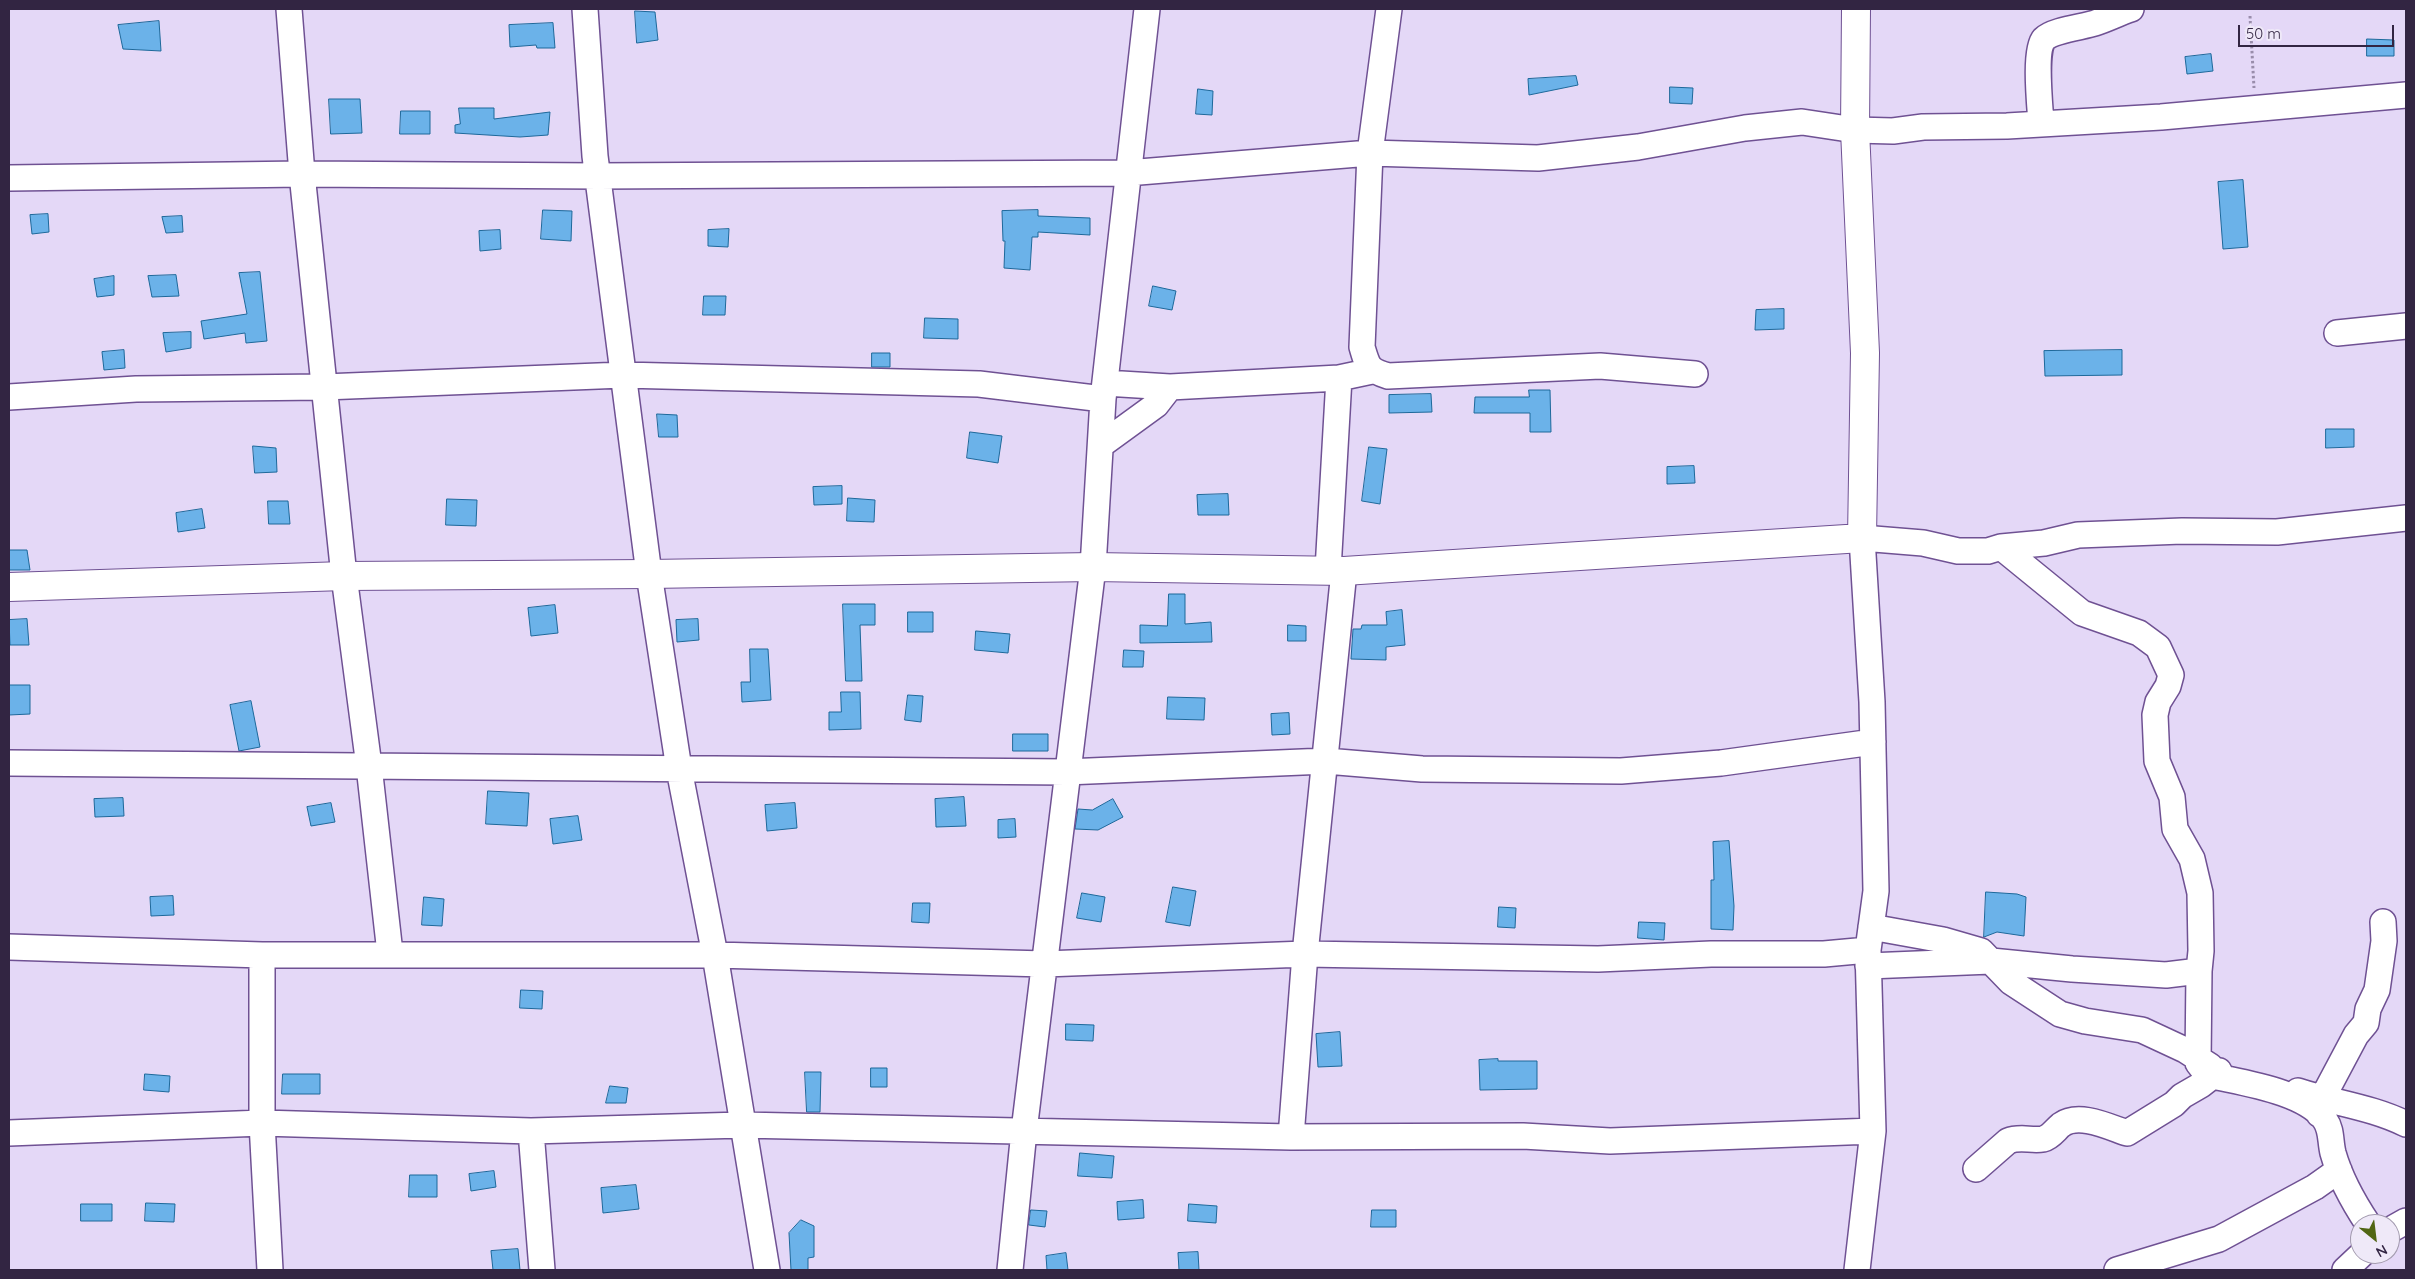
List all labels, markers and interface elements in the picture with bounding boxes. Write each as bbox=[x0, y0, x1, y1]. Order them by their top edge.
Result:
scale bar bbox=[2240, 15, 2396, 47]
text: 50 m bbox=[2246, 24, 2281, 43]
north arrow bbox=[2350, 1214, 2400, 1264]
text: N bbox=[2373, 1241, 2391, 1262]

